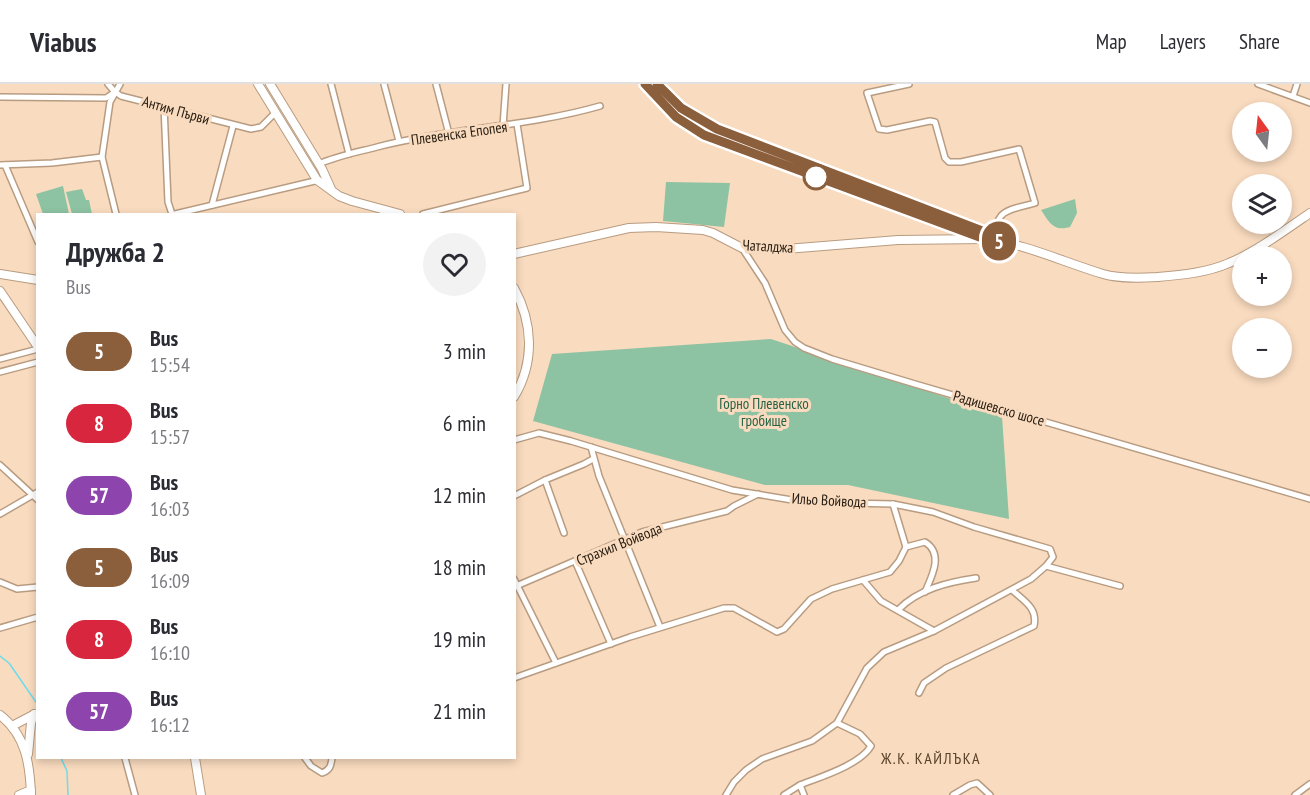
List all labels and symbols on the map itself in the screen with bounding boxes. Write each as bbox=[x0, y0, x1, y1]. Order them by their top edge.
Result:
street label: Антим Първи bbox=[140, 91, 212, 129]
north arrow bbox=[1232, 102, 1292, 162]
street label: Плевенска Епопея bbox=[410, 117, 509, 149]
unlabelled marker bbox=[803, 164, 829, 190]
line badge: 5 bbox=[980, 222, 1018, 260]
street label: Чаталджа bbox=[742, 235, 794, 257]
street label: Радишевско шосе bbox=[951, 386, 1047, 430]
park label: Горно Плевенско гробище bbox=[719, 394, 809, 430]
street label: Ильо Войвода bbox=[791, 489, 867, 511]
street label: Страхил Войвода bbox=[573, 518, 665, 570]
district label: Ж.К. КАЙЛЪКА bbox=[880, 748, 981, 768]

